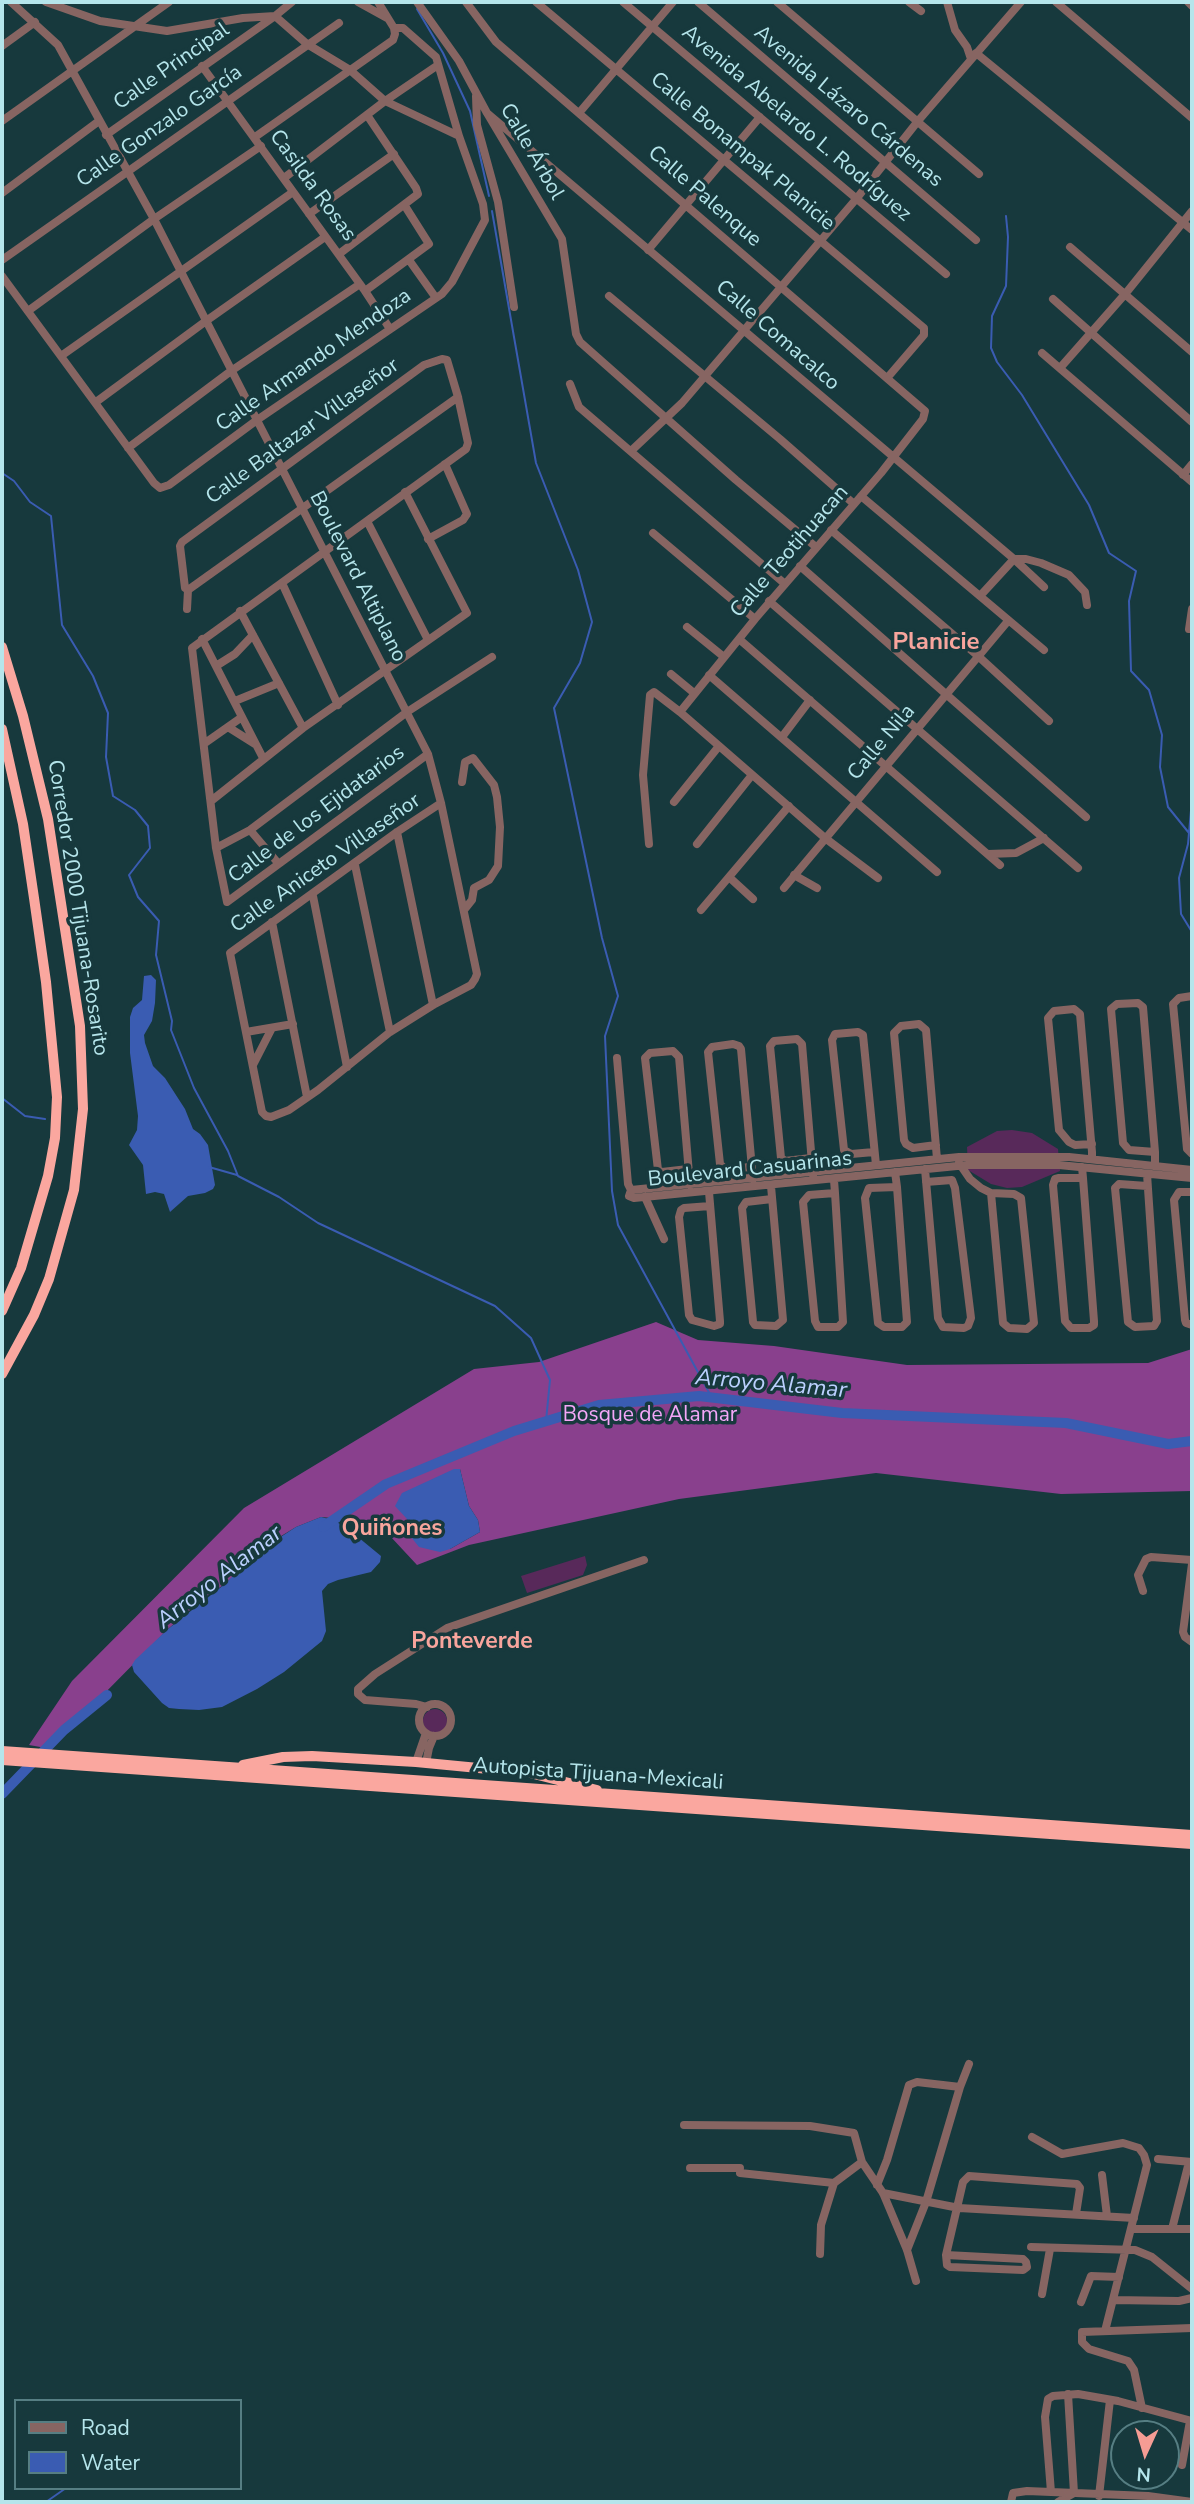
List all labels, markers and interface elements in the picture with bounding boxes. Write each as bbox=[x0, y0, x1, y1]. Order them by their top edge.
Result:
street label: Calle Principal bbox=[109, 18, 235, 116]
street label: Avenida Abelardo L. Rodríguez bbox=[676, 21, 916, 227]
street label: Avenida Lázaro Cárdenas bbox=[748, 21, 948, 193]
street label: Calle Gonzalo García bbox=[72, 60, 248, 194]
street label: Calle Bonampak Planicie bbox=[645, 67, 839, 237]
street label: Calle Árbol bbox=[493, 99, 569, 205]
street label: Casilda Rosas bbox=[263, 125, 361, 247]
street label: Calle Palenque bbox=[642, 141, 766, 253]
street label: Calle Comacalco bbox=[710, 275, 844, 397]
street label: Calle Armando Mendoza bbox=[212, 284, 416, 438]
street label: Calle Baltazar Villaseñor bbox=[201, 353, 405, 511]
street label: Calle Teotihuacan bbox=[726, 481, 854, 623]
street label: Boulevard Altiplano bbox=[303, 487, 411, 667]
district label: Planicie bbox=[892, 629, 980, 657]
street label: Calle Nila bbox=[843, 700, 921, 786]
street label: Calle de los Ejidatarios bbox=[224, 741, 410, 889]
street label: Corredor 2000 Tijuana-Rosarito bbox=[41, 758, 113, 1058]
street label: Calle Aniceto Villaseñor bbox=[226, 789, 426, 939]
street label: Boulevard Casuarinas bbox=[647, 1147, 853, 1193]
water label: Arroyo Alamar bbox=[694, 1365, 848, 1405]
park label: Bosque de Alamar bbox=[563, 1403, 737, 1429]
district label: Quiñones bbox=[341, 1515, 443, 1543]
water label: Arroyo Alamar bbox=[152, 1520, 288, 1636]
district label: Ponteverde bbox=[411, 1628, 533, 1656]
street label: Autopista Tijuana-Mexicali bbox=[472, 1754, 724, 1796]
legend bbox=[14, 2399, 242, 2490]
text: Road bbox=[81, 2414, 130, 2442]
north arrow bbox=[1110, 2420, 1180, 2490]
text: Water bbox=[81, 2449, 140, 2477]
text: N bbox=[1136, 2460, 1152, 2487]

